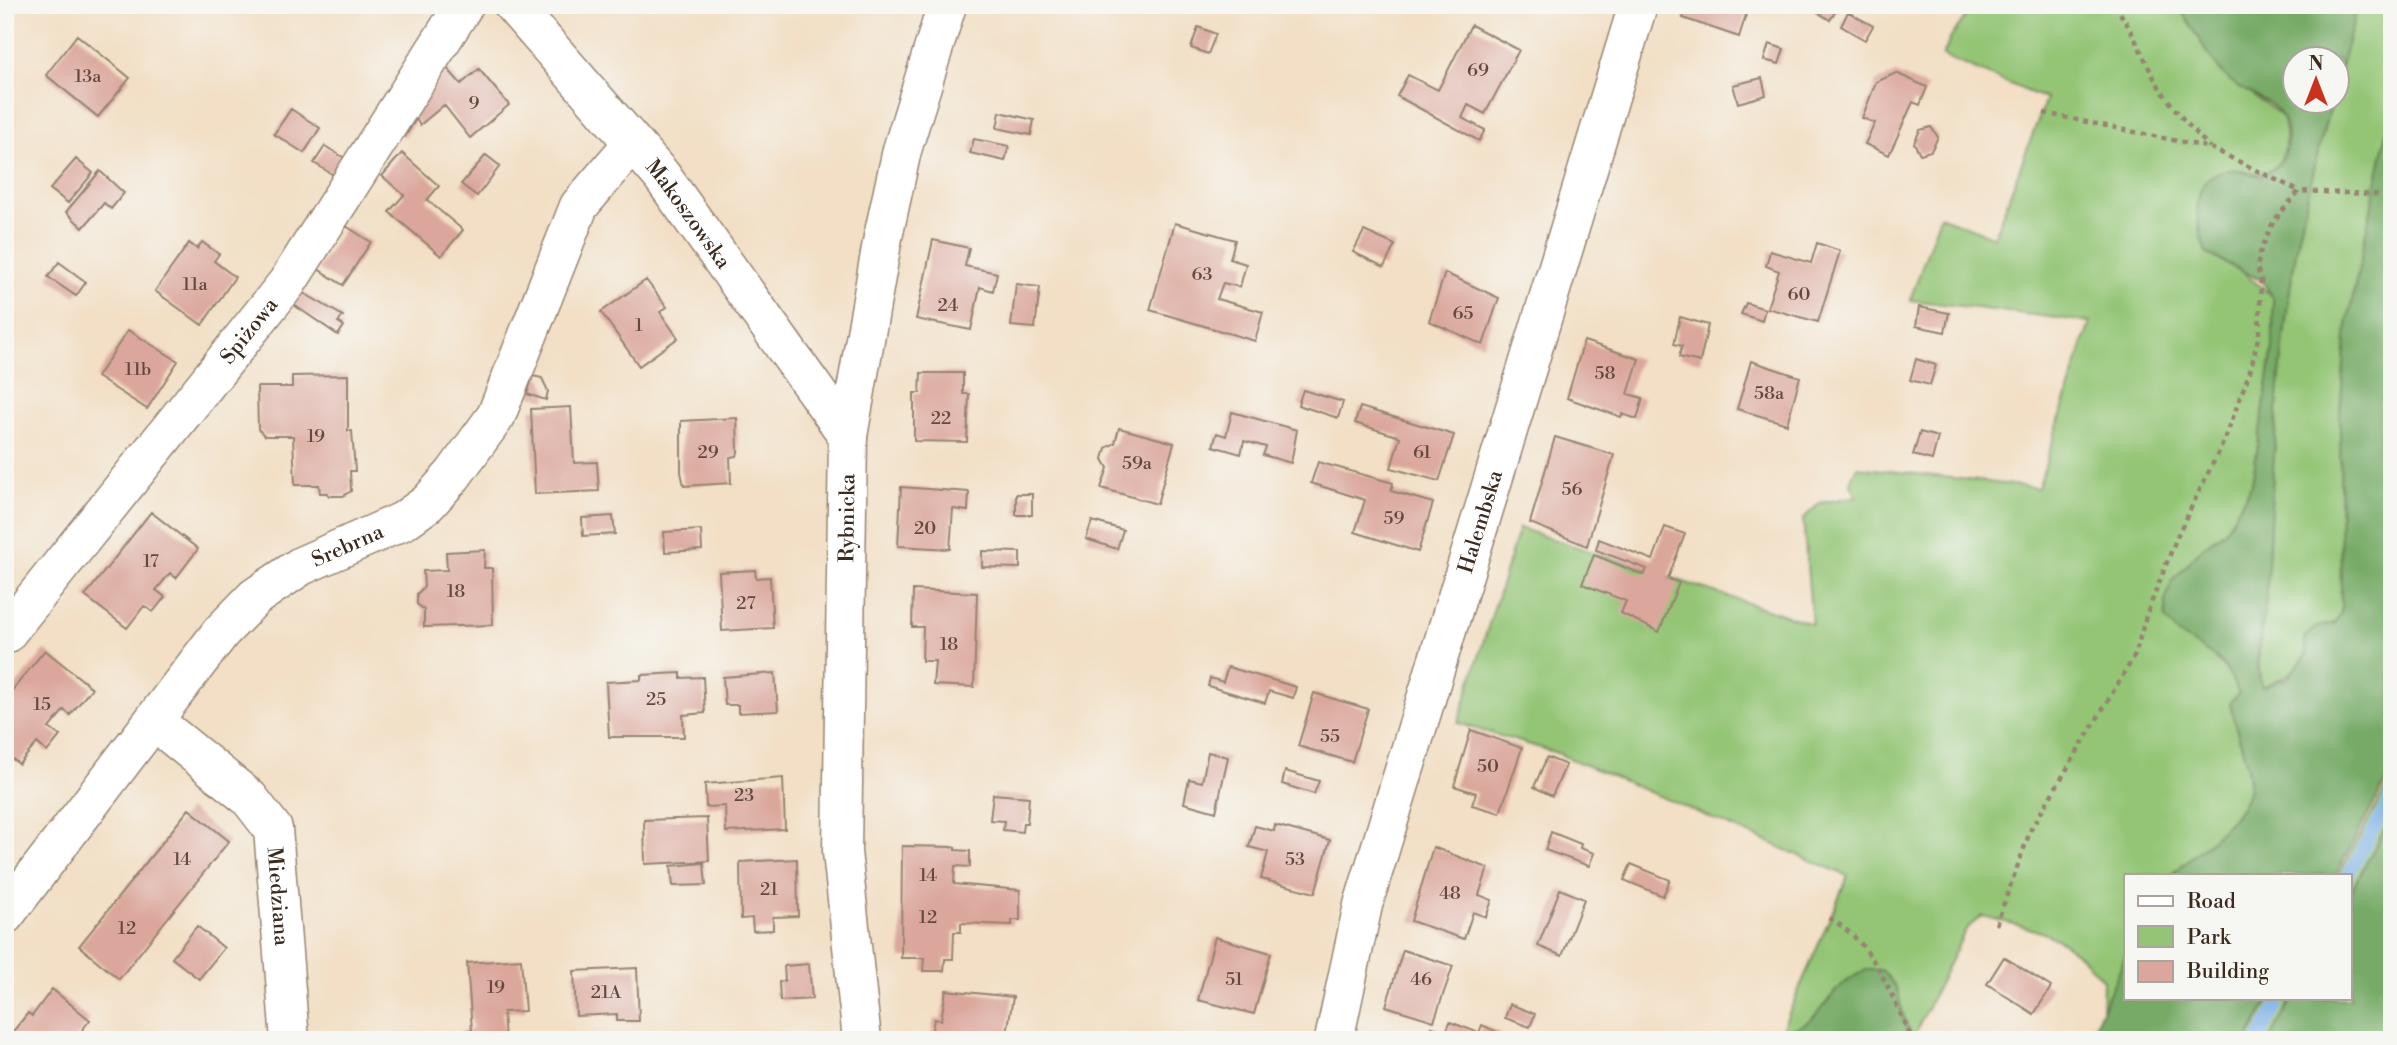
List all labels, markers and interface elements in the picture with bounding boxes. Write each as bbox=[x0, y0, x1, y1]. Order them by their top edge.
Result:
north arrow bbox=[2282, 46, 2352, 116]
text: N bbox=[2308, 52, 2324, 76]
house number: 69 bbox=[1467, 59, 1489, 82]
house number: 13a bbox=[75, 65, 102, 88]
house number: 9 bbox=[469, 92, 480, 115]
street label: Makoszowska bbox=[639, 154, 736, 274]
house number: 63 bbox=[1192, 263, 1212, 286]
house number: 11a bbox=[182, 273, 208, 296]
house number: 60 bbox=[1788, 283, 1810, 306]
street label: Spiżowa bbox=[215, 292, 284, 370]
house number: 24 bbox=[937, 294, 959, 317]
house number: 65 bbox=[1453, 302, 1473, 325]
house number: 1 bbox=[635, 314, 643, 337]
house number: 11b bbox=[125, 358, 151, 381]
house number: 58 bbox=[1595, 362, 1615, 385]
house number: 58a bbox=[1754, 382, 1785, 405]
house number: 22 bbox=[931, 407, 951, 430]
house number: 19 bbox=[307, 425, 325, 448]
house number: 29 bbox=[697, 441, 719, 464]
house number: 61 bbox=[1413, 441, 1431, 464]
house number: 59a bbox=[1122, 452, 1153, 475]
street label: Halembska bbox=[1453, 467, 1509, 576]
street label: Rybnicka bbox=[834, 473, 861, 563]
house number: 56 bbox=[1562, 478, 1583, 501]
house number: 59 bbox=[1384, 507, 1405, 530]
house number: 20 bbox=[914, 517, 936, 540]
street label: Srebrna bbox=[308, 519, 388, 574]
house number: 17 bbox=[143, 550, 159, 573]
house number: 18 bbox=[447, 580, 465, 603]
house number: 27 bbox=[736, 592, 756, 615]
house number: 18 bbox=[940, 633, 958, 656]
house number: 25 bbox=[646, 688, 666, 711]
house number: 15 bbox=[33, 693, 51, 716]
house number: 55 bbox=[1320, 725, 1340, 748]
house number: 50 bbox=[1477, 755, 1499, 778]
house number: 23 bbox=[734, 784, 754, 807]
street label: Miedziana bbox=[260, 846, 294, 947]
house number: 14 bbox=[173, 848, 191, 871]
house number: 53 bbox=[1285, 848, 1305, 871]
house number: 14 bbox=[919, 864, 937, 887]
legend bbox=[2124, 874, 2352, 1000]
house number: 21 bbox=[760, 878, 778, 901]
house number: 48 bbox=[1439, 882, 1461, 905]
text: Road bbox=[2187, 889, 2236, 915]
house number: 12 bbox=[919, 906, 937, 929]
house number: 12 bbox=[118, 917, 136, 940]
text: Park bbox=[2187, 925, 2232, 951]
text: Building bbox=[2186, 959, 2269, 985]
house number: 51 bbox=[1225, 968, 1243, 991]
house number: 46 bbox=[1410, 968, 1432, 991]
house number: 19 bbox=[487, 976, 505, 999]
house number: 21A bbox=[591, 981, 622, 1004]

